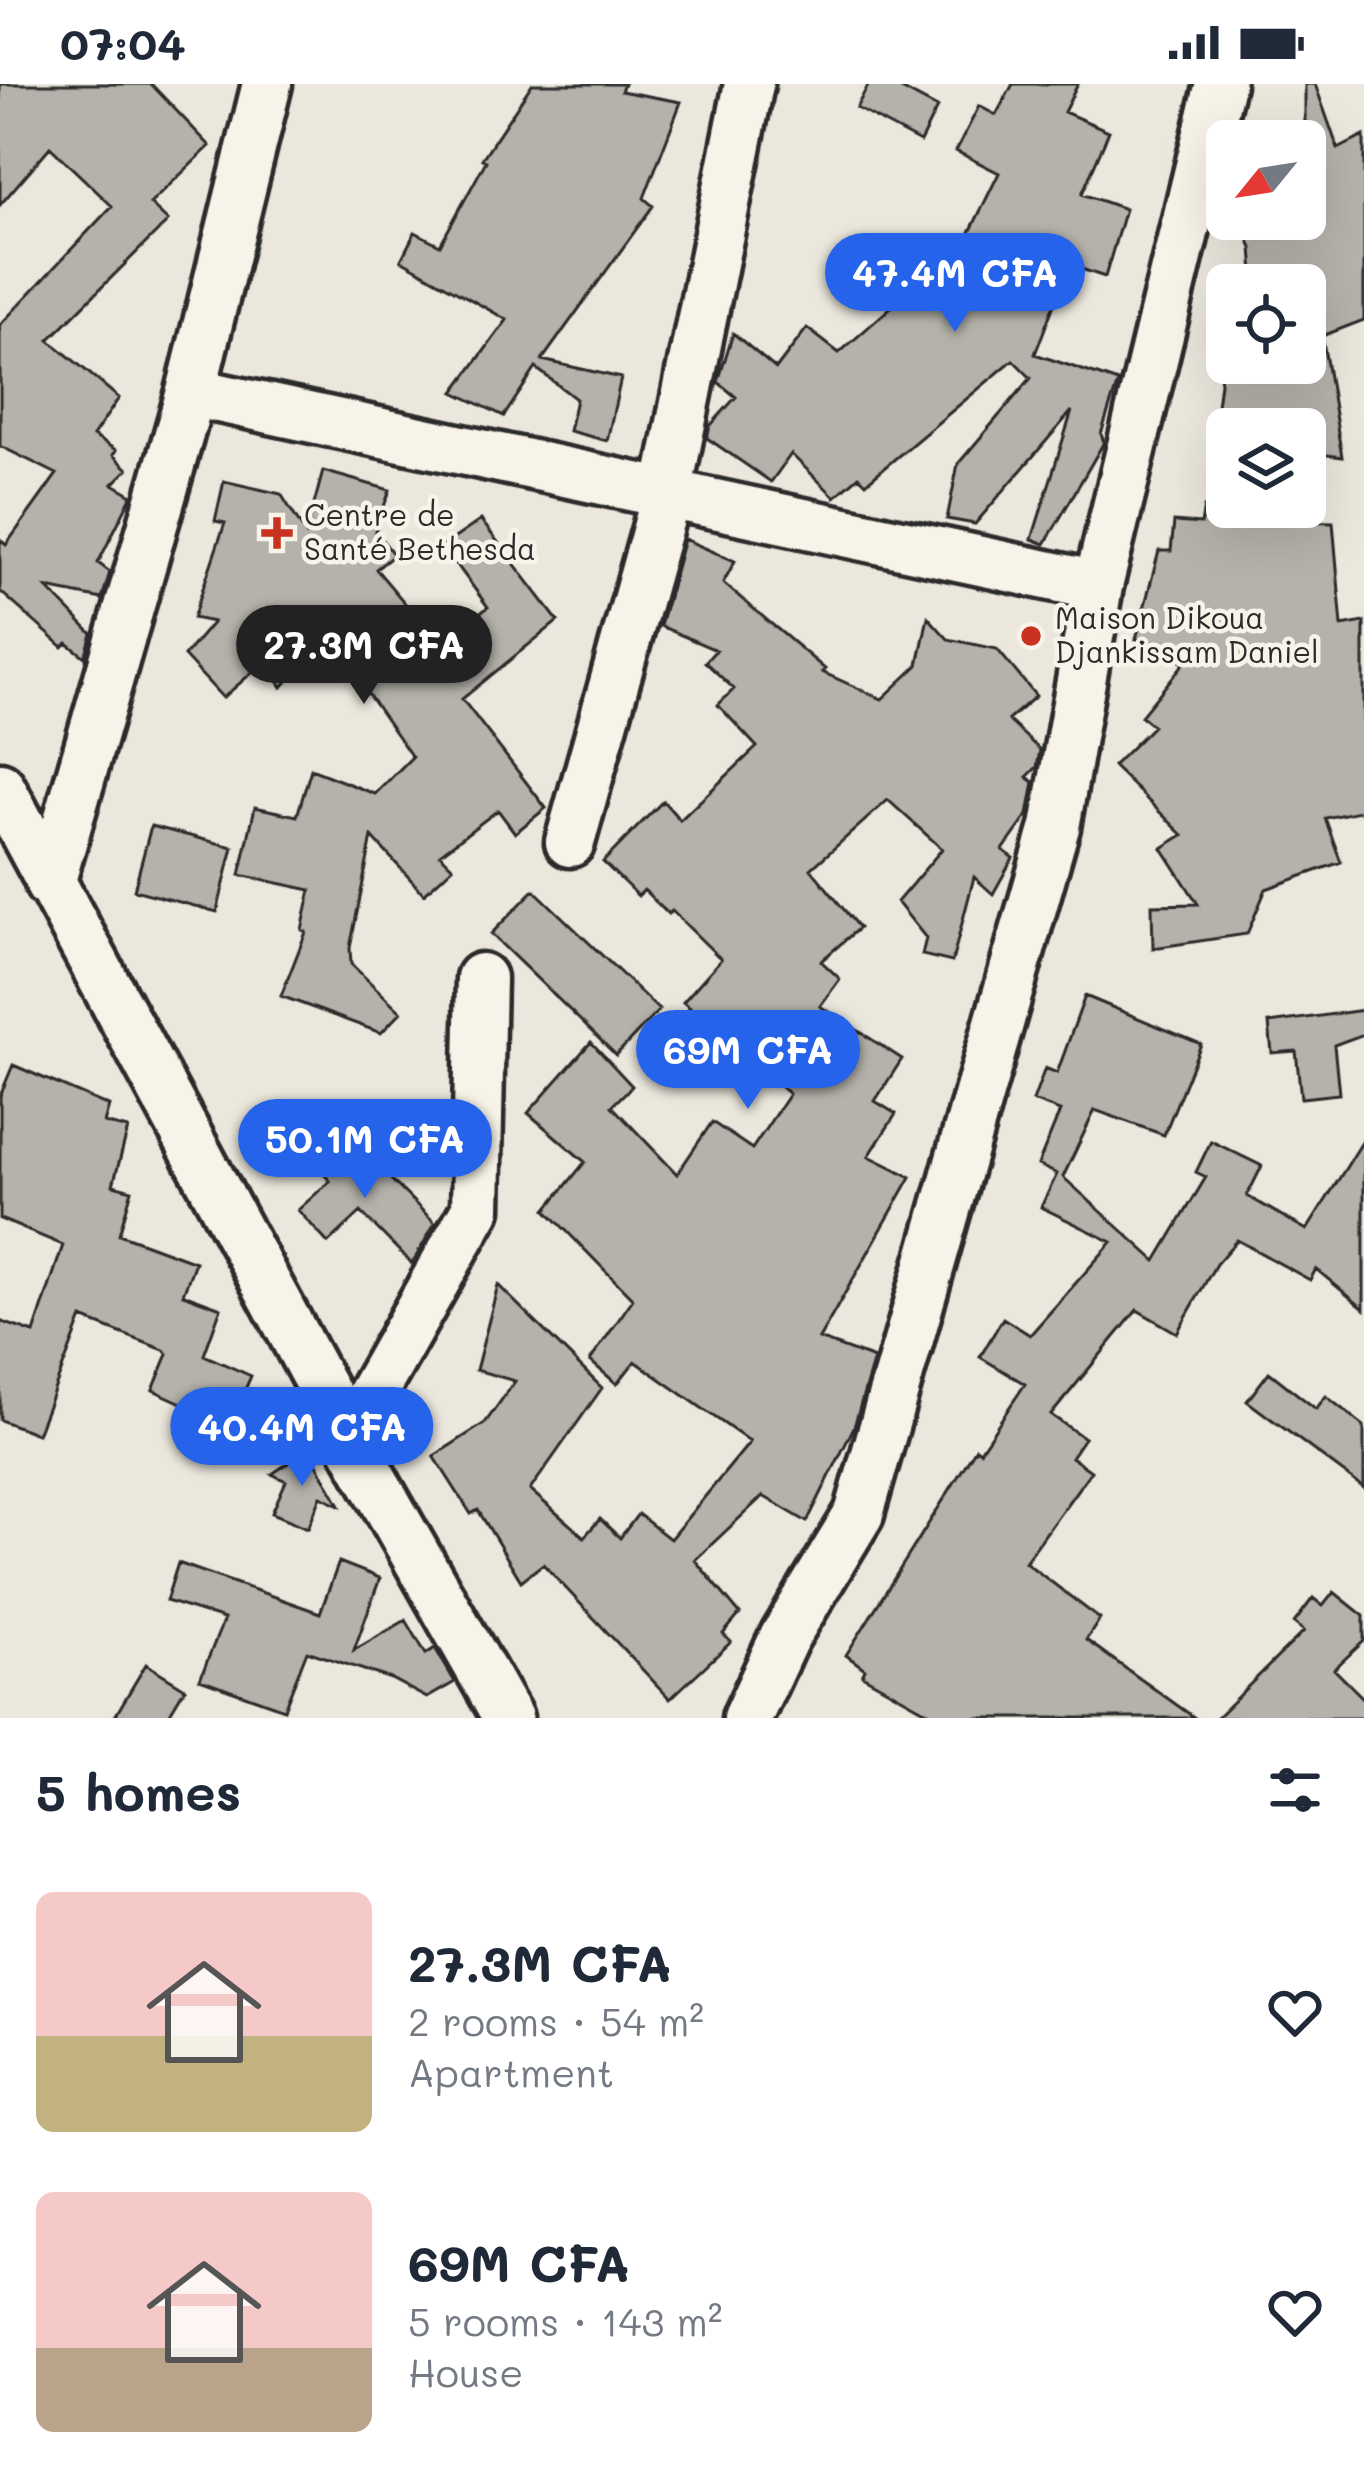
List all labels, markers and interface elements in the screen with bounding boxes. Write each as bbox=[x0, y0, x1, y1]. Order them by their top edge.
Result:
text: 07:04 bbox=[60, 13, 186, 71]
north arrow bbox=[1206, 120, 1326, 240]
map controls bbox=[1206, 120, 1326, 528]
pin: 47.4M CFA bbox=[818, 233, 1092, 335]
text: 47.4M CFA bbox=[852, 246, 1058, 297]
button: locate bbox=[1206, 264, 1326, 384]
button: layers bbox=[1206, 408, 1326, 528]
place label: Centre de Santé Bethesda bbox=[304, 494, 536, 568]
marker: Centre de Santé Bethesda bbox=[261, 517, 293, 549]
place label: Maison Dikoua Djankissam Daniel bbox=[1055, 597, 1319, 671]
pin: 27.3M CFA bbox=[227, 605, 501, 707]
text: 27.3M CFA bbox=[263, 618, 465, 669]
marker: Maison Dikoua Djankissam Daniel bbox=[1018, 623, 1044, 649]
pin: 69M CFA bbox=[637, 1010, 859, 1112]
text: 69M CFA bbox=[663, 1023, 833, 1074]
pin: 50.1M CFA bbox=[228, 1099, 502, 1201]
text: 50.1M CFA bbox=[265, 1112, 465, 1163]
pin: 40.4M CFA bbox=[165, 1387, 439, 1489]
text: 40.4M CFA bbox=[197, 1400, 407, 1451]
text: 5 homes bbox=[36, 1757, 241, 1824]
icon: filters bbox=[1262, 1757, 1328, 1823]
text: 27.3M CFA bbox=[408, 1928, 672, 1995]
icon: home bbox=[132, 1940, 276, 2084]
icon: heart bbox=[1262, 1979, 1328, 2045]
text: 2 rooms · 54 m² bbox=[408, 1995, 704, 2046]
text: Apartment bbox=[408, 2046, 614, 2097]
text: 69M CFA bbox=[408, 2228, 630, 2295]
icon: home bbox=[132, 2240, 276, 2384]
icon: heart bbox=[1262, 2279, 1328, 2345]
text: 5 rooms · 143 m² bbox=[408, 2295, 723, 2346]
text: House bbox=[408, 2346, 523, 2397]

